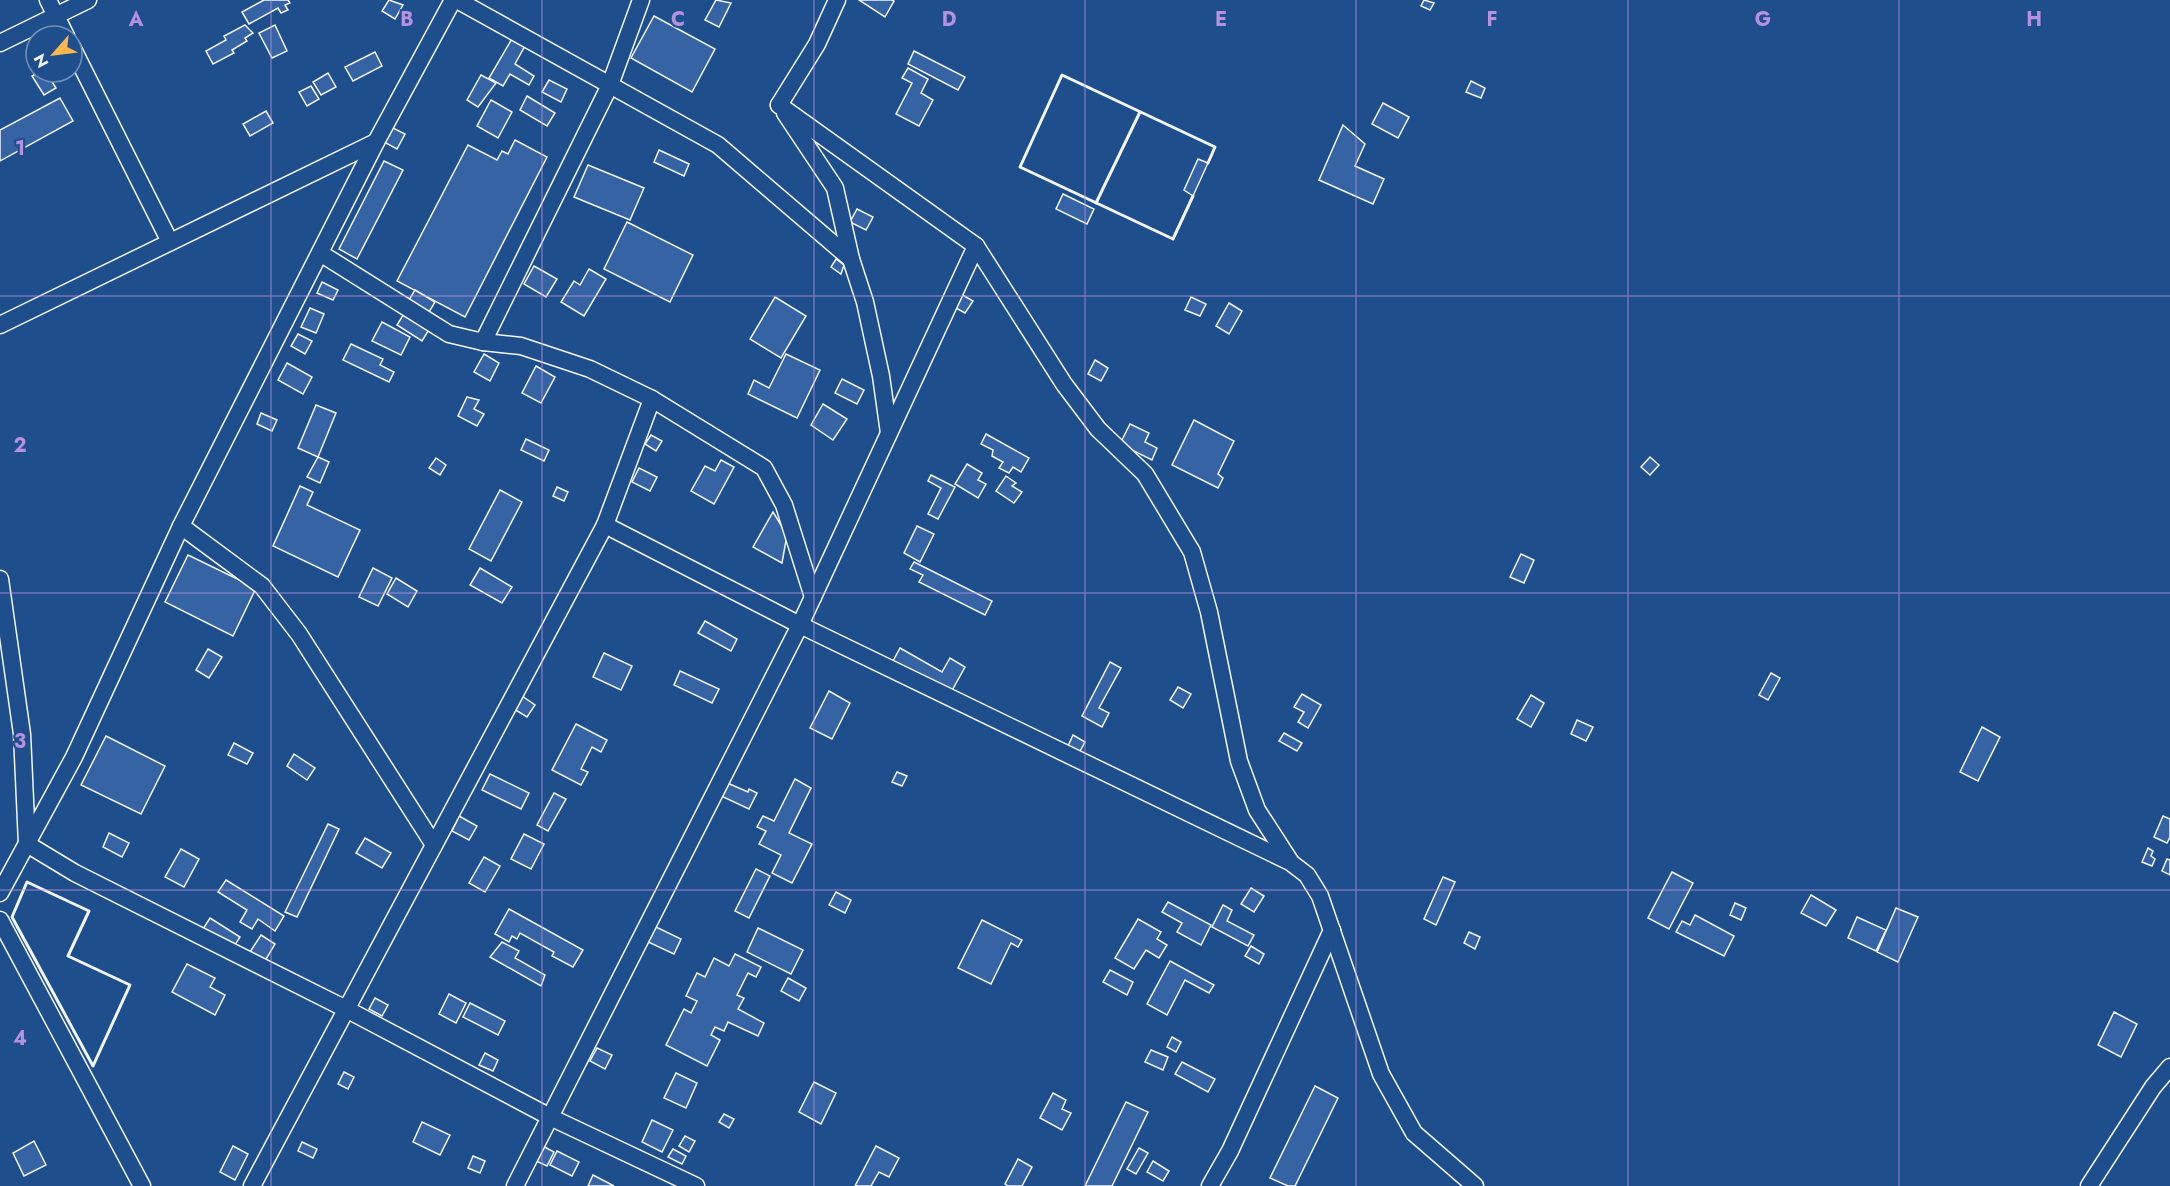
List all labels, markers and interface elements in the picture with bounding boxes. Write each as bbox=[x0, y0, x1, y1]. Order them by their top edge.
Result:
text: A bbox=[128, 5, 144, 34]
text: B bbox=[400, 5, 414, 34]
text: C bbox=[671, 5, 685, 34]
text: D bbox=[942, 5, 956, 34]
text: E bbox=[1215, 5, 1227, 34]
text: F bbox=[1486, 5, 1498, 34]
text: G bbox=[1755, 5, 1771, 34]
text: H bbox=[2026, 5, 2042, 34]
north arrow bbox=[24, 24, 84, 84]
text: N bbox=[28, 50, 54, 72]
text: 1 bbox=[15, 134, 25, 163]
text: 2 bbox=[13, 431, 27, 460]
text: 3 bbox=[14, 727, 26, 756]
text: 4 bbox=[13, 1024, 27, 1053]

